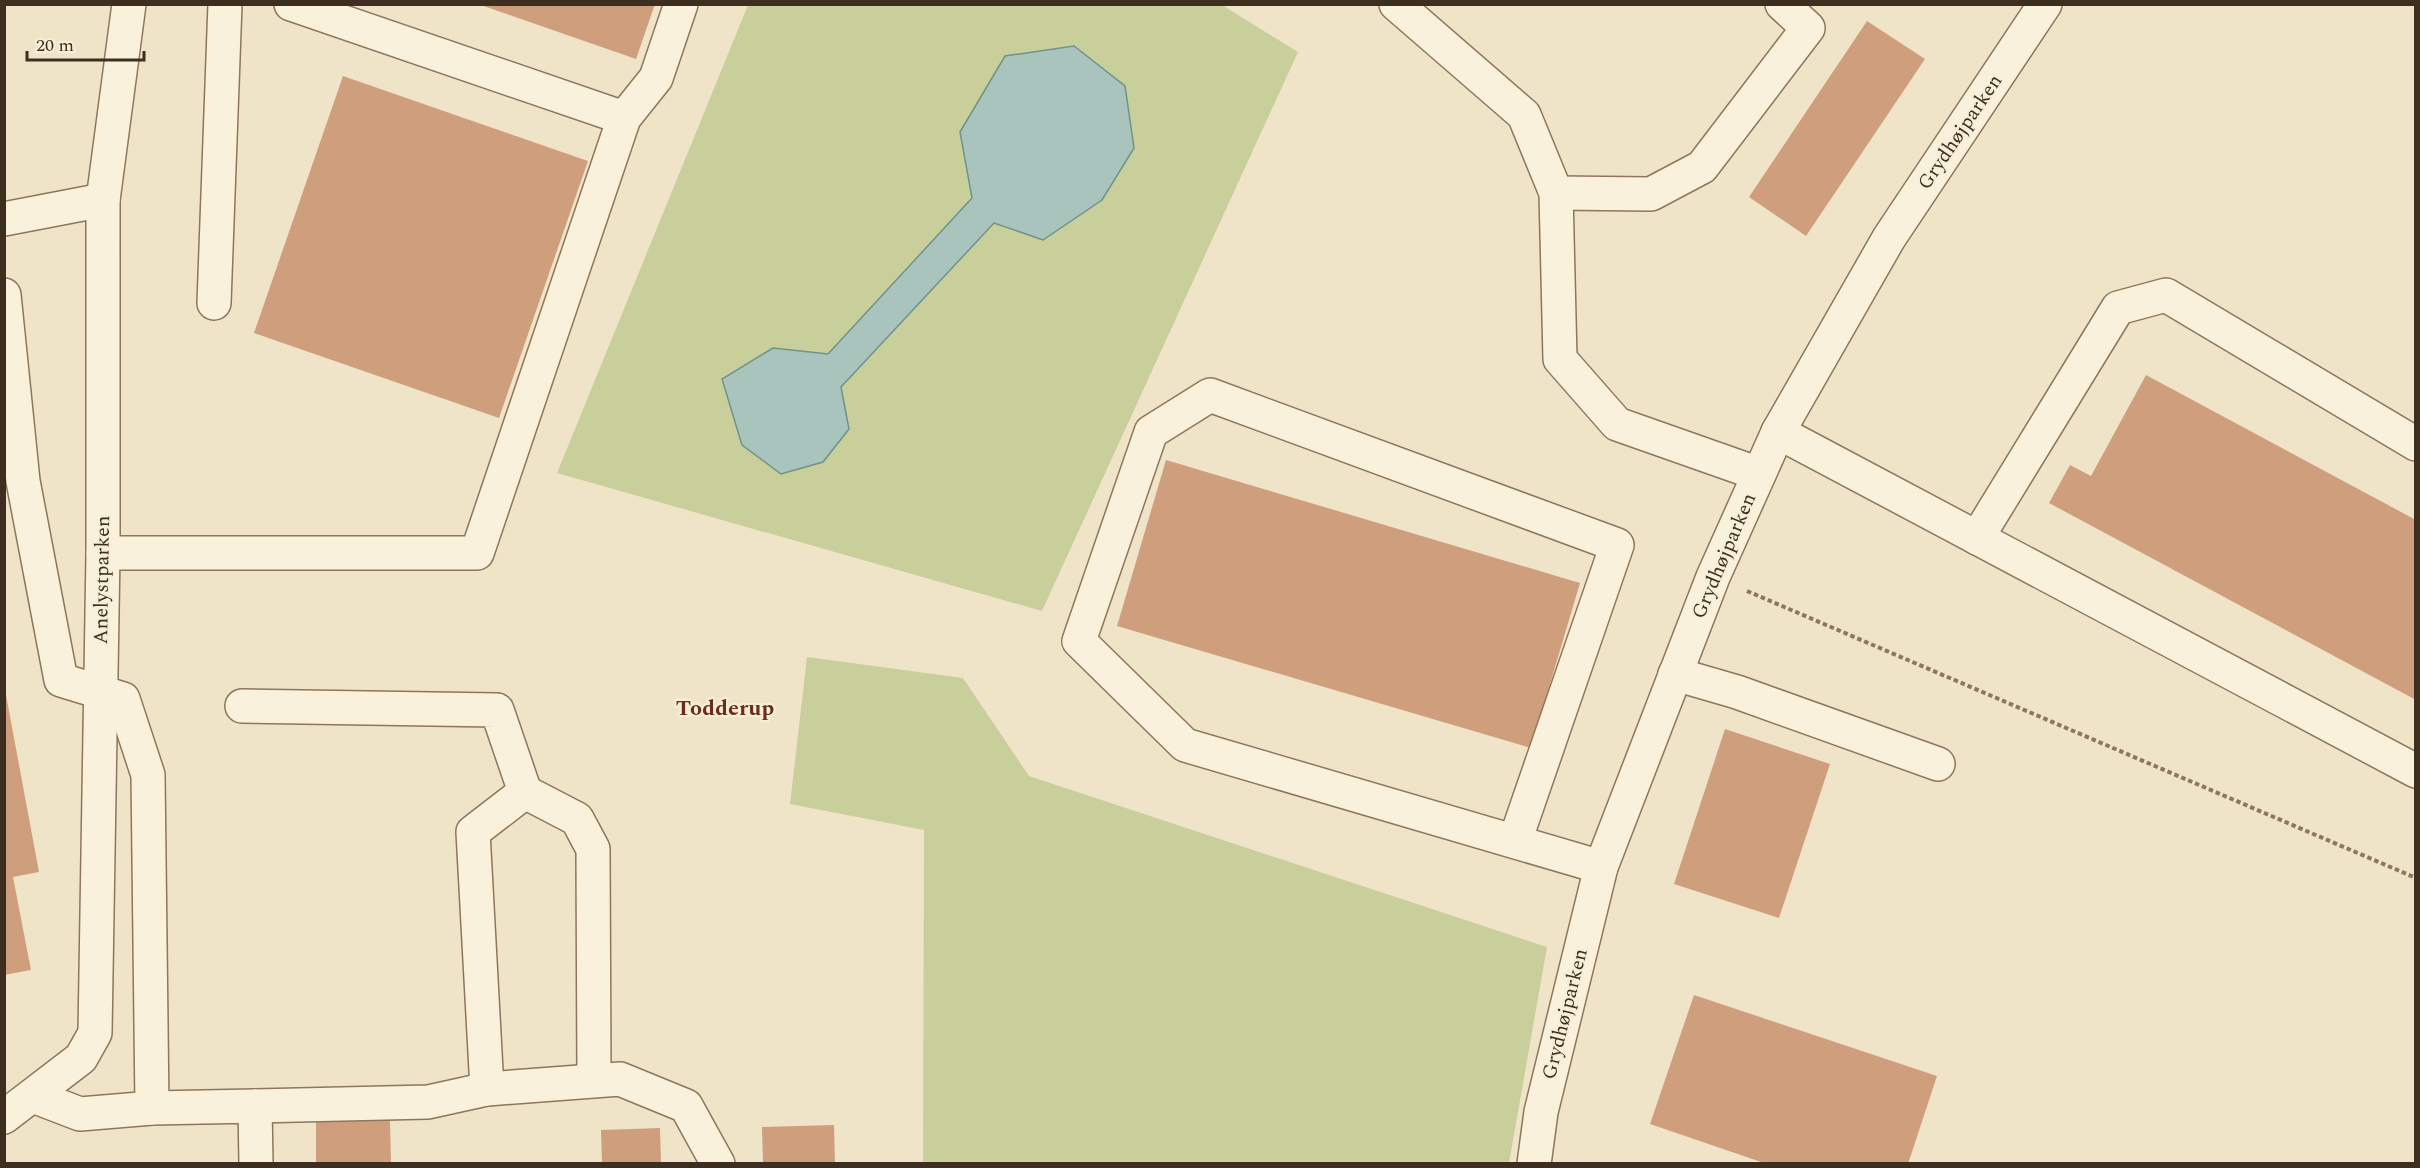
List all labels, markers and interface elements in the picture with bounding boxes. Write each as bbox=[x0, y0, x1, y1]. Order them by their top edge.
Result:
scale bar bbox=[27, 24, 144, 62]
text: 20 m bbox=[36, 32, 74, 59]
street label: Grydhøjparken bbox=[1910, 68, 2010, 196]
street label: Grydhøjparken bbox=[1684, 488, 1764, 624]
street label: Anelystparken bbox=[86, 515, 118, 645]
district label: Todderup bbox=[676, 692, 774, 725]
street label: Grydhøjparken bbox=[1534, 945, 1596, 1083]

